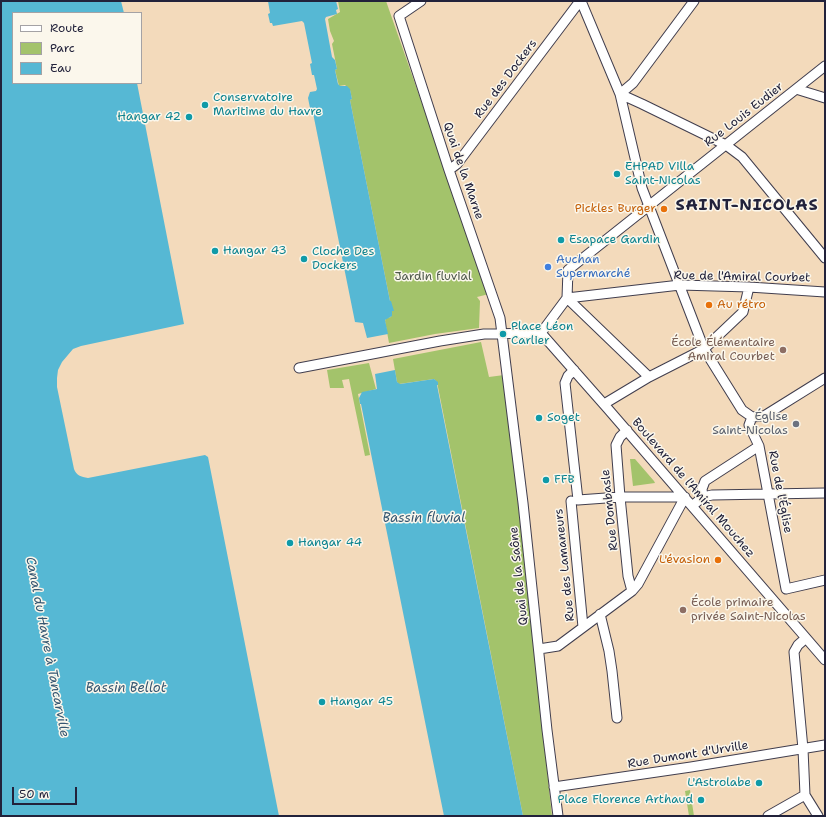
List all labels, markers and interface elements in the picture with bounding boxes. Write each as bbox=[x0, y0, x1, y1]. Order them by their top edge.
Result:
legend bbox=[12, 12, 142, 84]
text: Route bbox=[50, 20, 84, 36]
street label: Rue des Dockers bbox=[472, 37, 540, 121]
text: Parc bbox=[50, 40, 75, 56]
text: Eau bbox=[50, 60, 71, 76]
street label: Rue Louis Eudier bbox=[702, 80, 786, 150]
place label: Conservatoire Maritime du Havre bbox=[213, 91, 322, 119]
marker: Conservatoire Maritime du Havre bbox=[200, 100, 210, 110]
place label: Hangar 42 bbox=[117, 110, 181, 124]
marker: Hangar 42 bbox=[184, 112, 194, 122]
street label: Quai de la Marne bbox=[440, 120, 486, 222]
place label: EHPAD Villa Saint-Nicolas bbox=[625, 160, 701, 188]
marker: EHPAD Villa Saint-Nicolas bbox=[612, 169, 622, 179]
district label: SAINT-NICOLAS bbox=[675, 196, 819, 216]
place label: Pickles Burger bbox=[575, 202, 656, 216]
marker: Pickles Burger bbox=[659, 204, 669, 214]
place label: Esapace Gardin bbox=[569, 233, 660, 247]
marker: Esapace Gardin bbox=[556, 235, 566, 245]
place label: Hangar 43 bbox=[223, 244, 287, 258]
place label: Cloche Des Dockers bbox=[312, 245, 374, 273]
marker: Hangar 43 bbox=[210, 246, 220, 256]
place label: Auchan Supermarché bbox=[556, 253, 630, 281]
marker: Cloche Des Dockers bbox=[299, 254, 309, 264]
marker: Auchan Supermarché bbox=[543, 262, 553, 272]
street label: Rue de l'Amiral Courbet bbox=[674, 269, 810, 285]
park label: Jardin fluvial bbox=[394, 270, 472, 284]
place label: Au rétro bbox=[717, 298, 766, 312]
marker: Au rétro bbox=[704, 300, 714, 310]
place label: Place Léon Carlier bbox=[511, 320, 573, 348]
marker: Place Léon Carlier bbox=[498, 329, 508, 339]
place label: École Élémentaire Amiral Courbet bbox=[671, 336, 775, 364]
marker: École Élémentaire Amiral Courbet bbox=[778, 345, 788, 355]
place label: Église Saint-Nicolas bbox=[712, 410, 788, 438]
place label: Soget bbox=[547, 411, 580, 425]
marker: Soget bbox=[534, 413, 544, 423]
street label: Boulevard de l'Amiral Mouchez bbox=[629, 415, 757, 561]
marker: Église Saint-Nicolas bbox=[791, 419, 801, 429]
street label: Rue de l'Église bbox=[765, 450, 795, 534]
street label: Rue Dombasle bbox=[599, 469, 621, 551]
place label: FFB bbox=[554, 473, 575, 487]
marker: FFB bbox=[541, 475, 551, 485]
street label: Rue des Lamaneurs bbox=[552, 508, 578, 622]
water label: Bassin fluvial bbox=[383, 511, 465, 527]
street label: Quai de la Saône bbox=[507, 526, 531, 626]
place label: Hangar 44 bbox=[298, 536, 362, 550]
marker: Hangar 44 bbox=[285, 538, 295, 548]
place label: L'évasion bbox=[659, 553, 710, 567]
water label: Canal du Havre à Tancarville bbox=[22, 555, 72, 739]
marker: L'évasion bbox=[713, 555, 723, 565]
place label: École primaire privée Saint-Nicolas bbox=[691, 596, 806, 624]
marker: École primaire privée Saint-Nicolas bbox=[678, 605, 688, 615]
water label: Bassin Bellot bbox=[86, 681, 166, 697]
place label: Hangar 45 bbox=[330, 695, 393, 709]
marker: Hangar 45 bbox=[317, 697, 327, 707]
street label: Rue Dumont d'Urville bbox=[627, 738, 749, 772]
place label: L'Astrolabe bbox=[687, 776, 751, 790]
marker: L'Astrolabe bbox=[754, 778, 764, 788]
scale bar bbox=[14, 779, 79, 805]
text: 50 m bbox=[19, 786, 49, 802]
place label: Place Florence Arthaud bbox=[558, 793, 693, 807]
marker: Place Florence Arthaud bbox=[696, 795, 706, 805]

